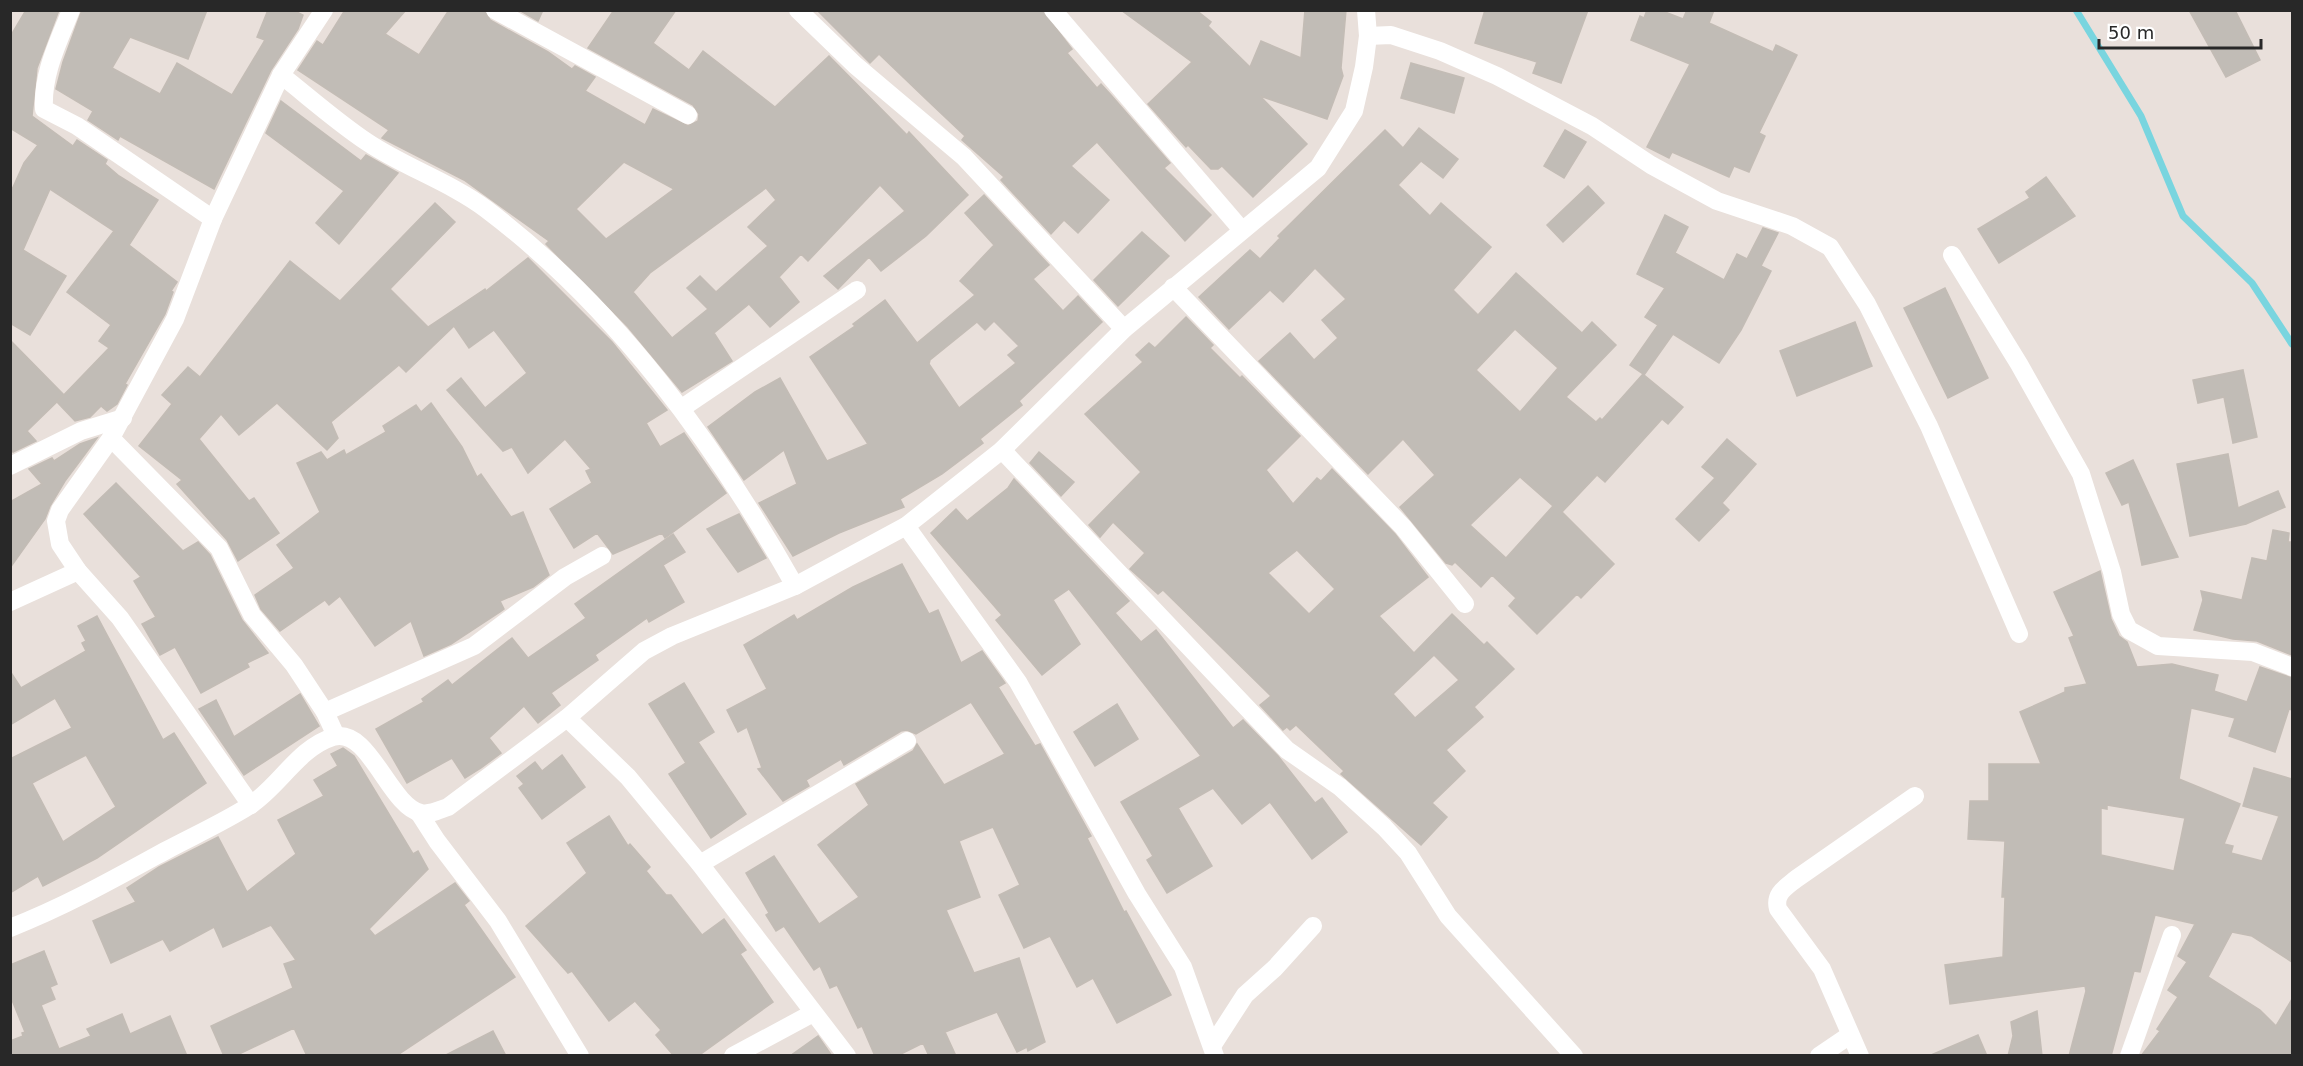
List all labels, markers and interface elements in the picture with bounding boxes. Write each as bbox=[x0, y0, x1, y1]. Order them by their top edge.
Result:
scale bar bbox=[2099, 12, 2261, 50]
text: 50 m bbox=[2108, 22, 2154, 43]

